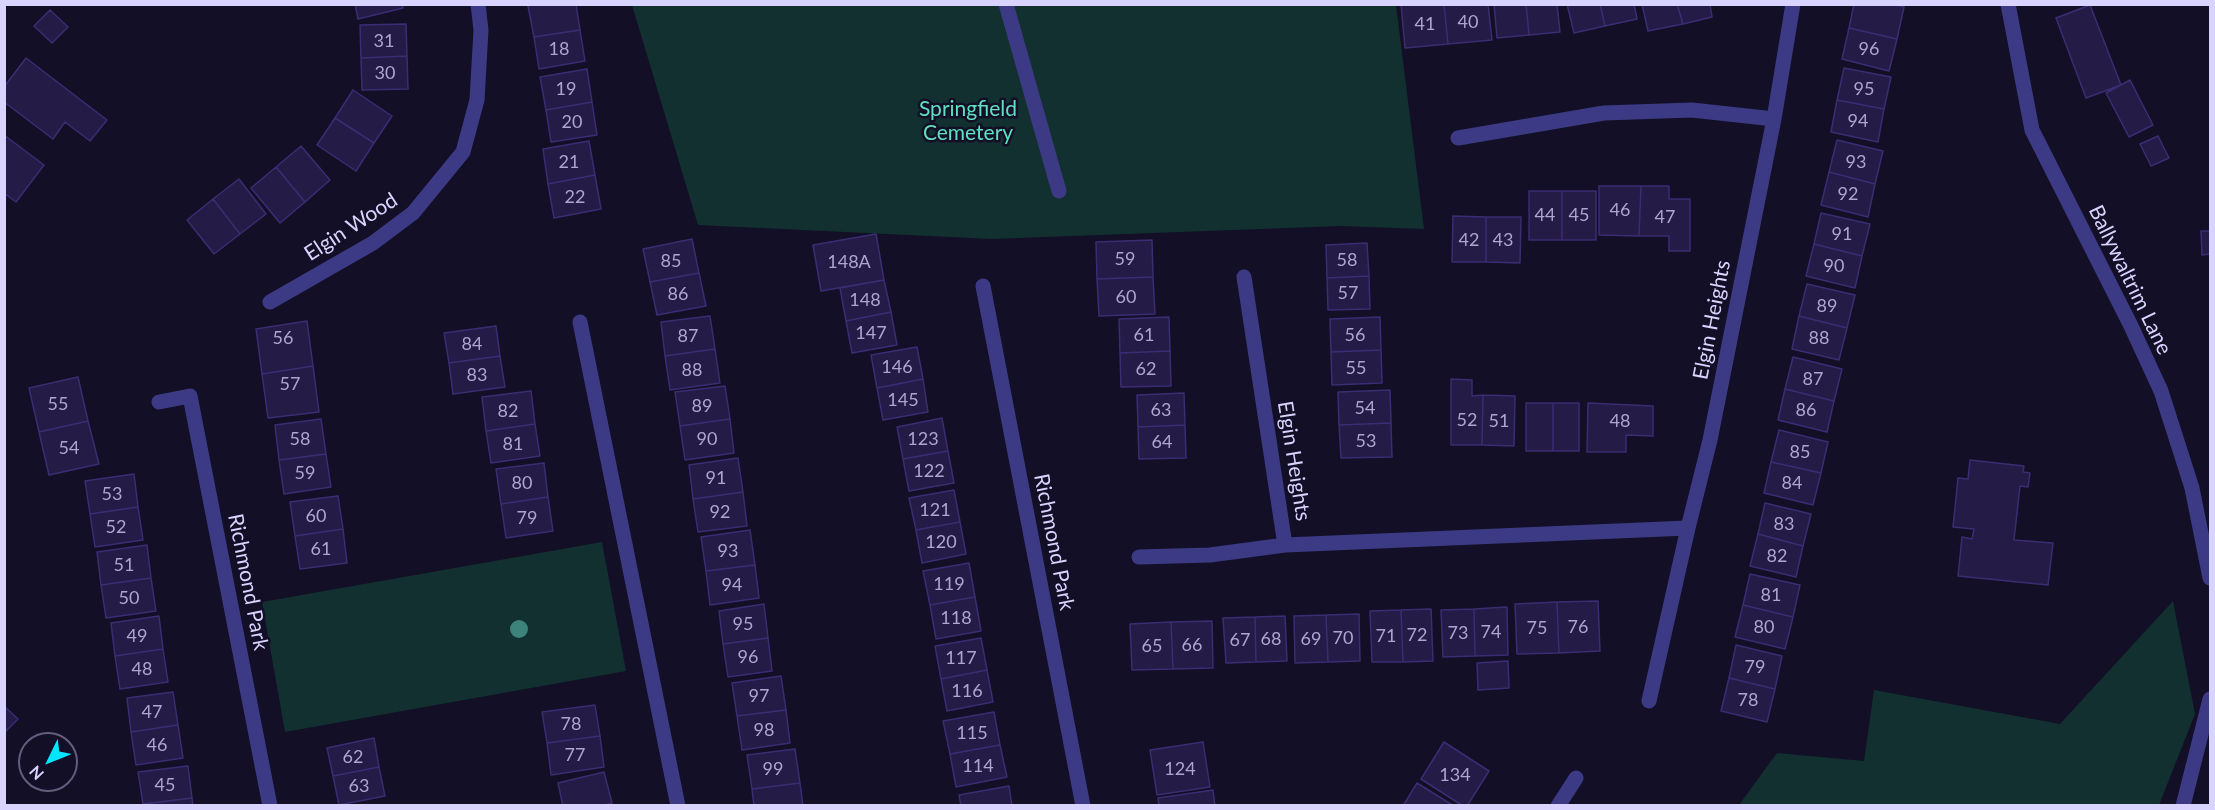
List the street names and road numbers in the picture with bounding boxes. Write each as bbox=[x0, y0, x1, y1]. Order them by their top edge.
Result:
street label: Elgin Wood bbox=[300, 188, 402, 266]
street label: Ballywaltrim Lane bbox=[2083, 201, 2177, 359]
street label: Elgin Heights bbox=[1688, 258, 1736, 382]
street label: Elgin Heights bbox=[1272, 399, 1316, 523]
street label: Richmond Park bbox=[1028, 471, 1080, 613]
street label: Richmond Park bbox=[222, 511, 274, 653]

